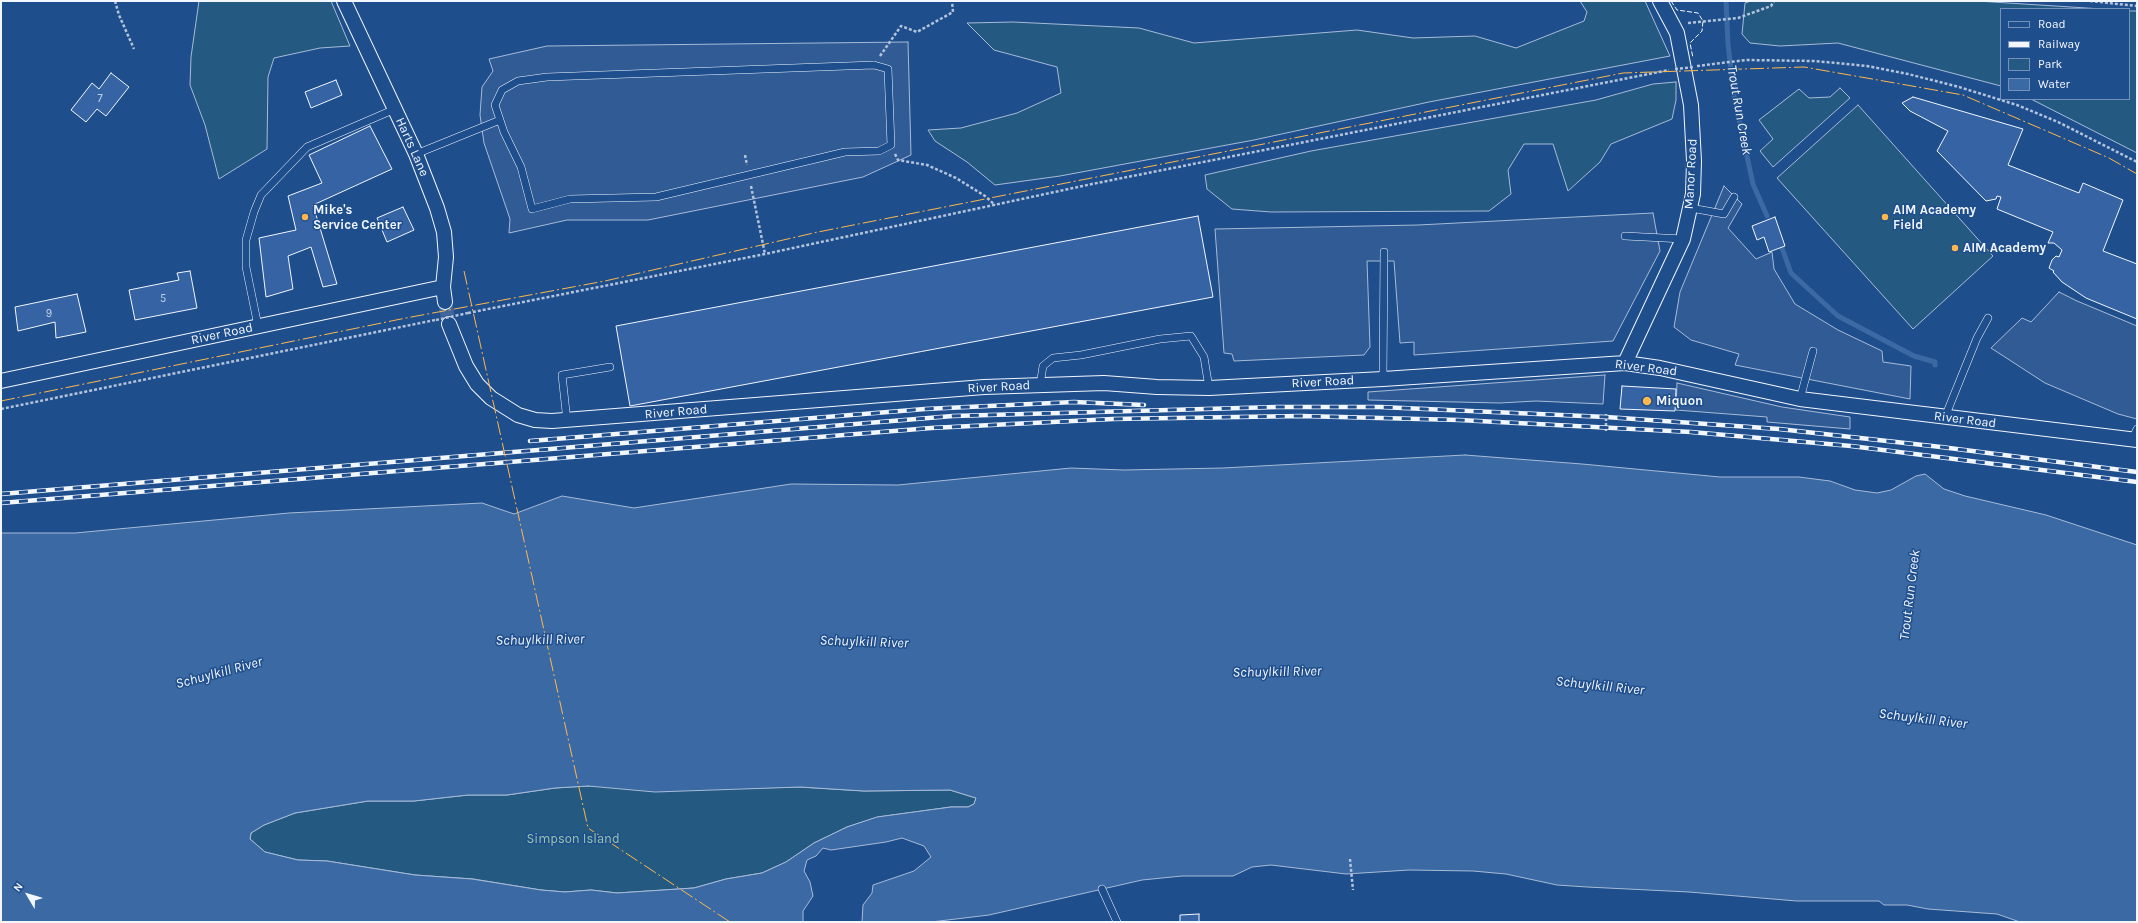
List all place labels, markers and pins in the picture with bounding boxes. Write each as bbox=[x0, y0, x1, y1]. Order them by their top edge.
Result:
place label: Mike's Service Center bbox=[313, 202, 402, 233]
place label: AIM Academy Field bbox=[1893, 202, 1976, 233]
marker: Mike's Service Center bbox=[300, 212, 310, 222]
marker: AIM Academy Field bbox=[1880, 212, 1890, 222]
place label: AIM Academy bbox=[1963, 240, 2046, 256]
marker: AIM Academy bbox=[1950, 243, 1960, 253]
place label: Miquon bbox=[1656, 393, 1703, 409]
marker: Miquon bbox=[1641, 395, 1653, 407]

